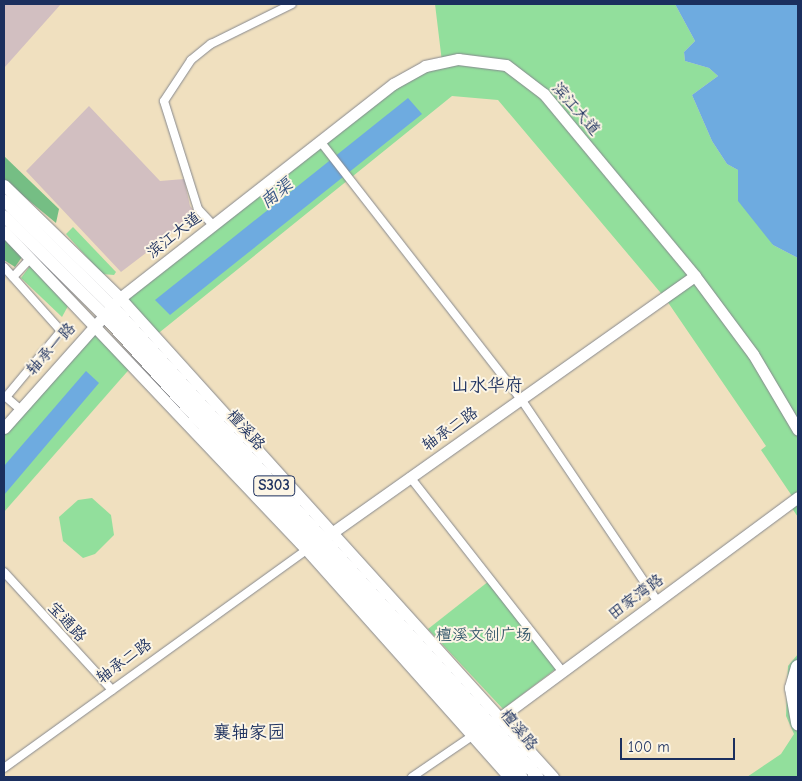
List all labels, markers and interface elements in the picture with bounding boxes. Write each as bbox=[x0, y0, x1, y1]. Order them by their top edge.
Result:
street label: 滨江大道 bbox=[548, 79, 604, 139]
water label: 南渠 bbox=[256, 174, 298, 214]
street label: 滨江大道 bbox=[143, 208, 205, 262]
street label: 轴承一路 bbox=[22, 319, 80, 379]
district label: 山水华府 bbox=[451, 375, 523, 397]
street label: 轴承二路 bbox=[418, 403, 482, 455]
street label: 檀溪路 bbox=[223, 406, 269, 454]
road number: S303 bbox=[253, 474, 295, 498]
street label: 田家湾路 bbox=[605, 570, 667, 624]
street label: 宝通路 bbox=[44, 598, 90, 646]
park label: 檀溪文创广场 bbox=[436, 625, 532, 645]
street label: 轴承二路 bbox=[92, 634, 156, 688]
street label: 檀溪路 bbox=[496, 705, 542, 755]
district label: 襄轴家园 bbox=[213, 722, 285, 744]
scale bar bbox=[622, 728, 737, 760]
text: 100 m bbox=[628, 738, 670, 756]

